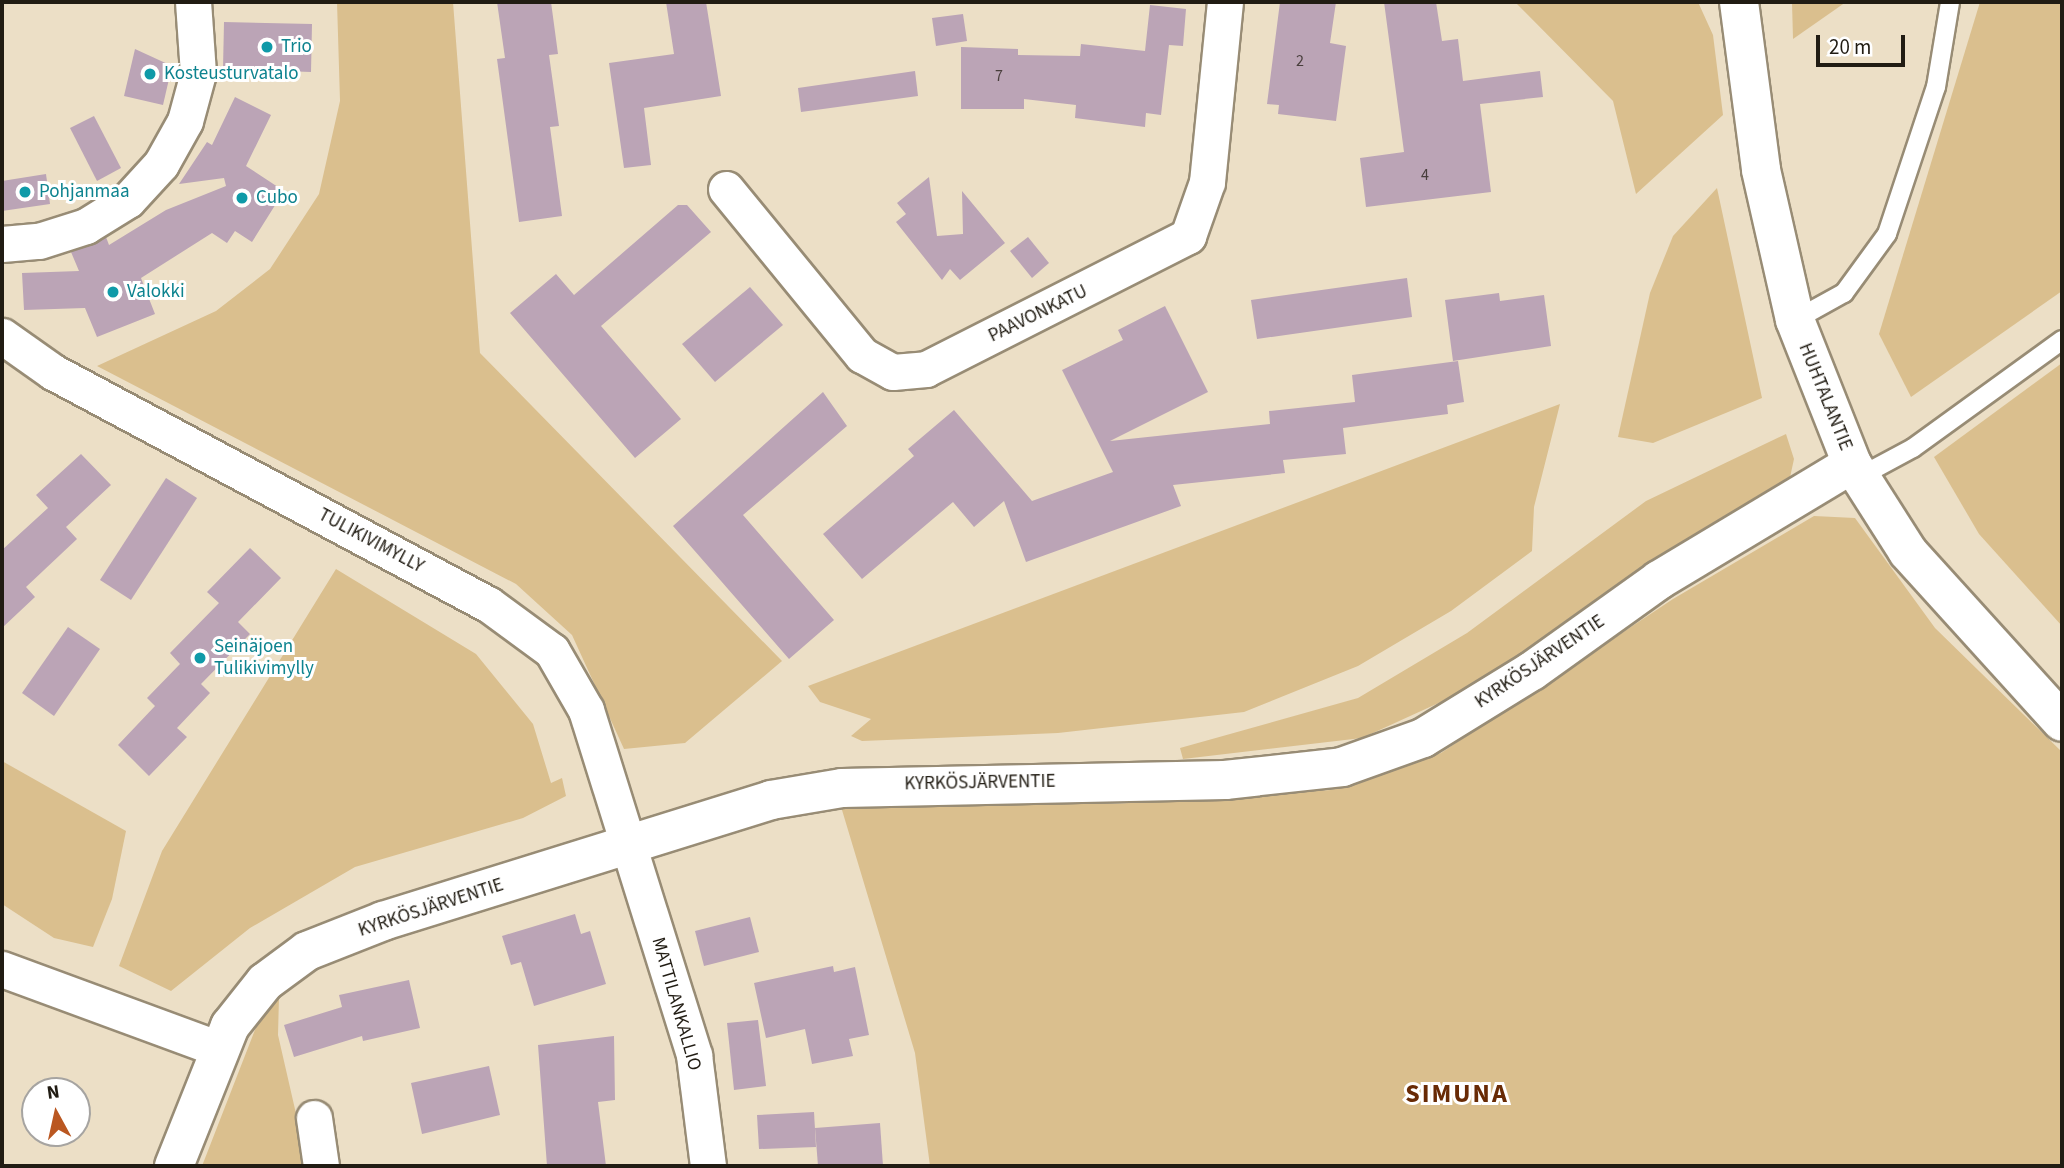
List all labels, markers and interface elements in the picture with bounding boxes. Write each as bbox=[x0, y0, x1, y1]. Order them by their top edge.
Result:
scale bar bbox=[1819, 21, 1908, 65]
text: 20 m bbox=[1829, 32, 1871, 62]
place label: Trio bbox=[281, 36, 312, 58]
marker: Trio bbox=[259, 39, 275, 55]
house number: 2 bbox=[1296, 51, 1304, 71]
place label: Kosteusturvatalo bbox=[164, 63, 299, 85]
marker: Kosteusturvatalo bbox=[142, 66, 158, 82]
house number: 7 bbox=[995, 66, 1003, 86]
house number: 4 bbox=[1421, 165, 1429, 185]
place label: Pohjanmaa bbox=[39, 181, 130, 203]
marker: Pohjanmaa bbox=[17, 184, 33, 200]
place label: Cubo bbox=[256, 187, 298, 209]
marker: Cubo bbox=[234, 190, 250, 206]
street label: PAAVONKATU bbox=[985, 280, 1091, 348]
place label: Valokki bbox=[127, 281, 185, 303]
marker: Valokki bbox=[105, 284, 121, 300]
street label: HUHTALANTIE bbox=[1793, 340, 1857, 454]
street label: TULIKIVIMYLLY bbox=[314, 504, 428, 578]
street label: KYRKÖSJÄRVENTIE bbox=[1471, 610, 1609, 714]
place label: Seinäjoen Tulikivimylly bbox=[214, 636, 314, 680]
marker: Seinäjoen Tulikivimylly bbox=[192, 650, 208, 666]
street label: KYRKÖSJÄRVENTIE bbox=[904, 770, 1056, 796]
street label: KYRKÖSJÄRVENTIE bbox=[356, 874, 506, 942]
street label: MATTILANKALLIO bbox=[646, 935, 706, 1073]
north arrow bbox=[21, 1077, 91, 1147]
text: N bbox=[45, 1078, 61, 1107]
district label: SIMUNA bbox=[1406, 1078, 1508, 1110]

